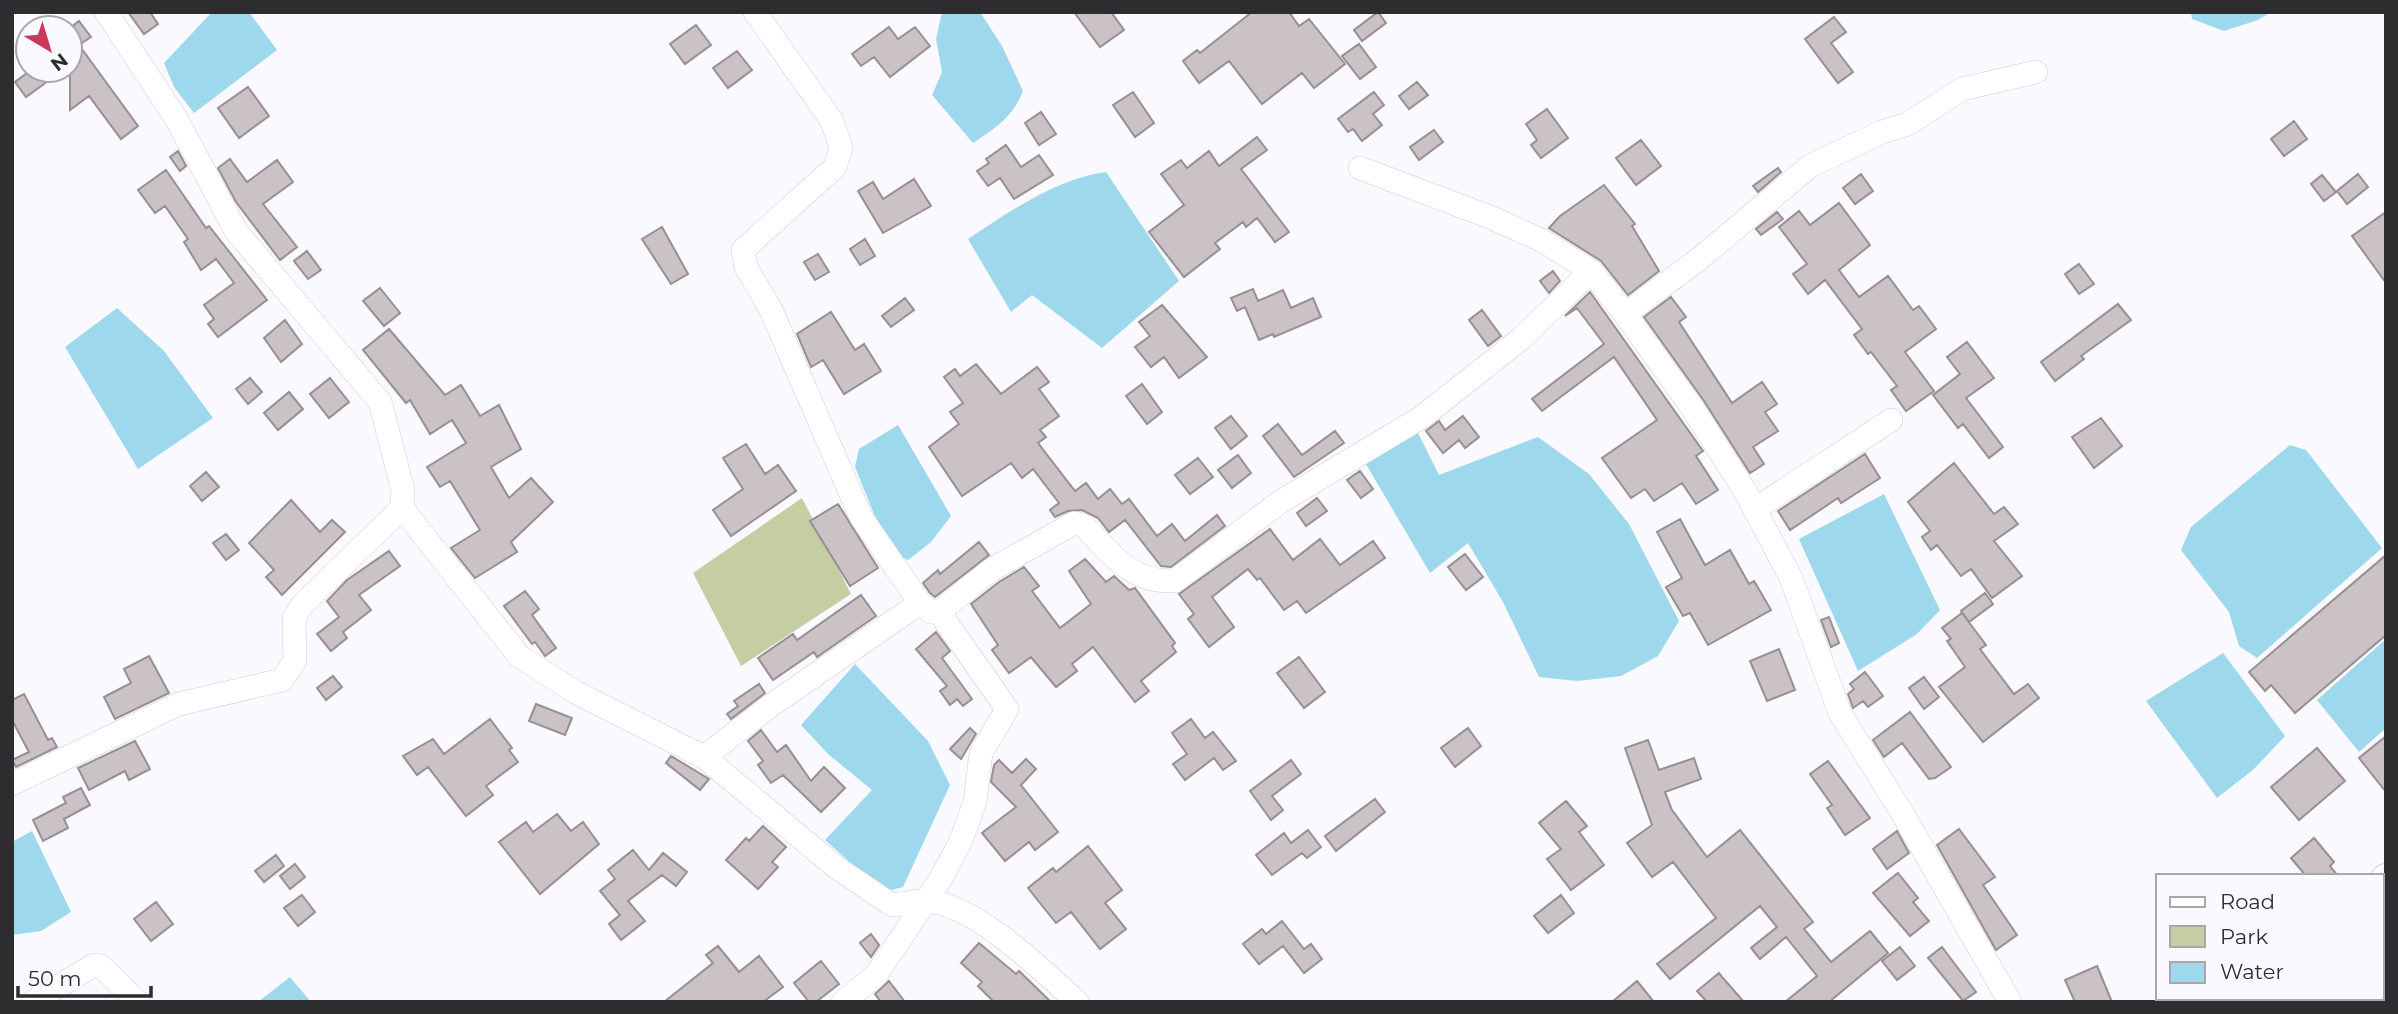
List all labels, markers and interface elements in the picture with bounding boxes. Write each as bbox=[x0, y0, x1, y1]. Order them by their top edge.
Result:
north arrow bbox=[14, 14, 84, 84]
text: N bbox=[46, 48, 72, 76]
legend bbox=[2156, 874, 2384, 1000]
text: Road bbox=[2220, 889, 2275, 914]
text: Park bbox=[2220, 924, 2268, 949]
scale bar bbox=[18, 954, 150, 998]
text: Water bbox=[2220, 959, 2284, 984]
text: 50 m bbox=[28, 966, 82, 991]

